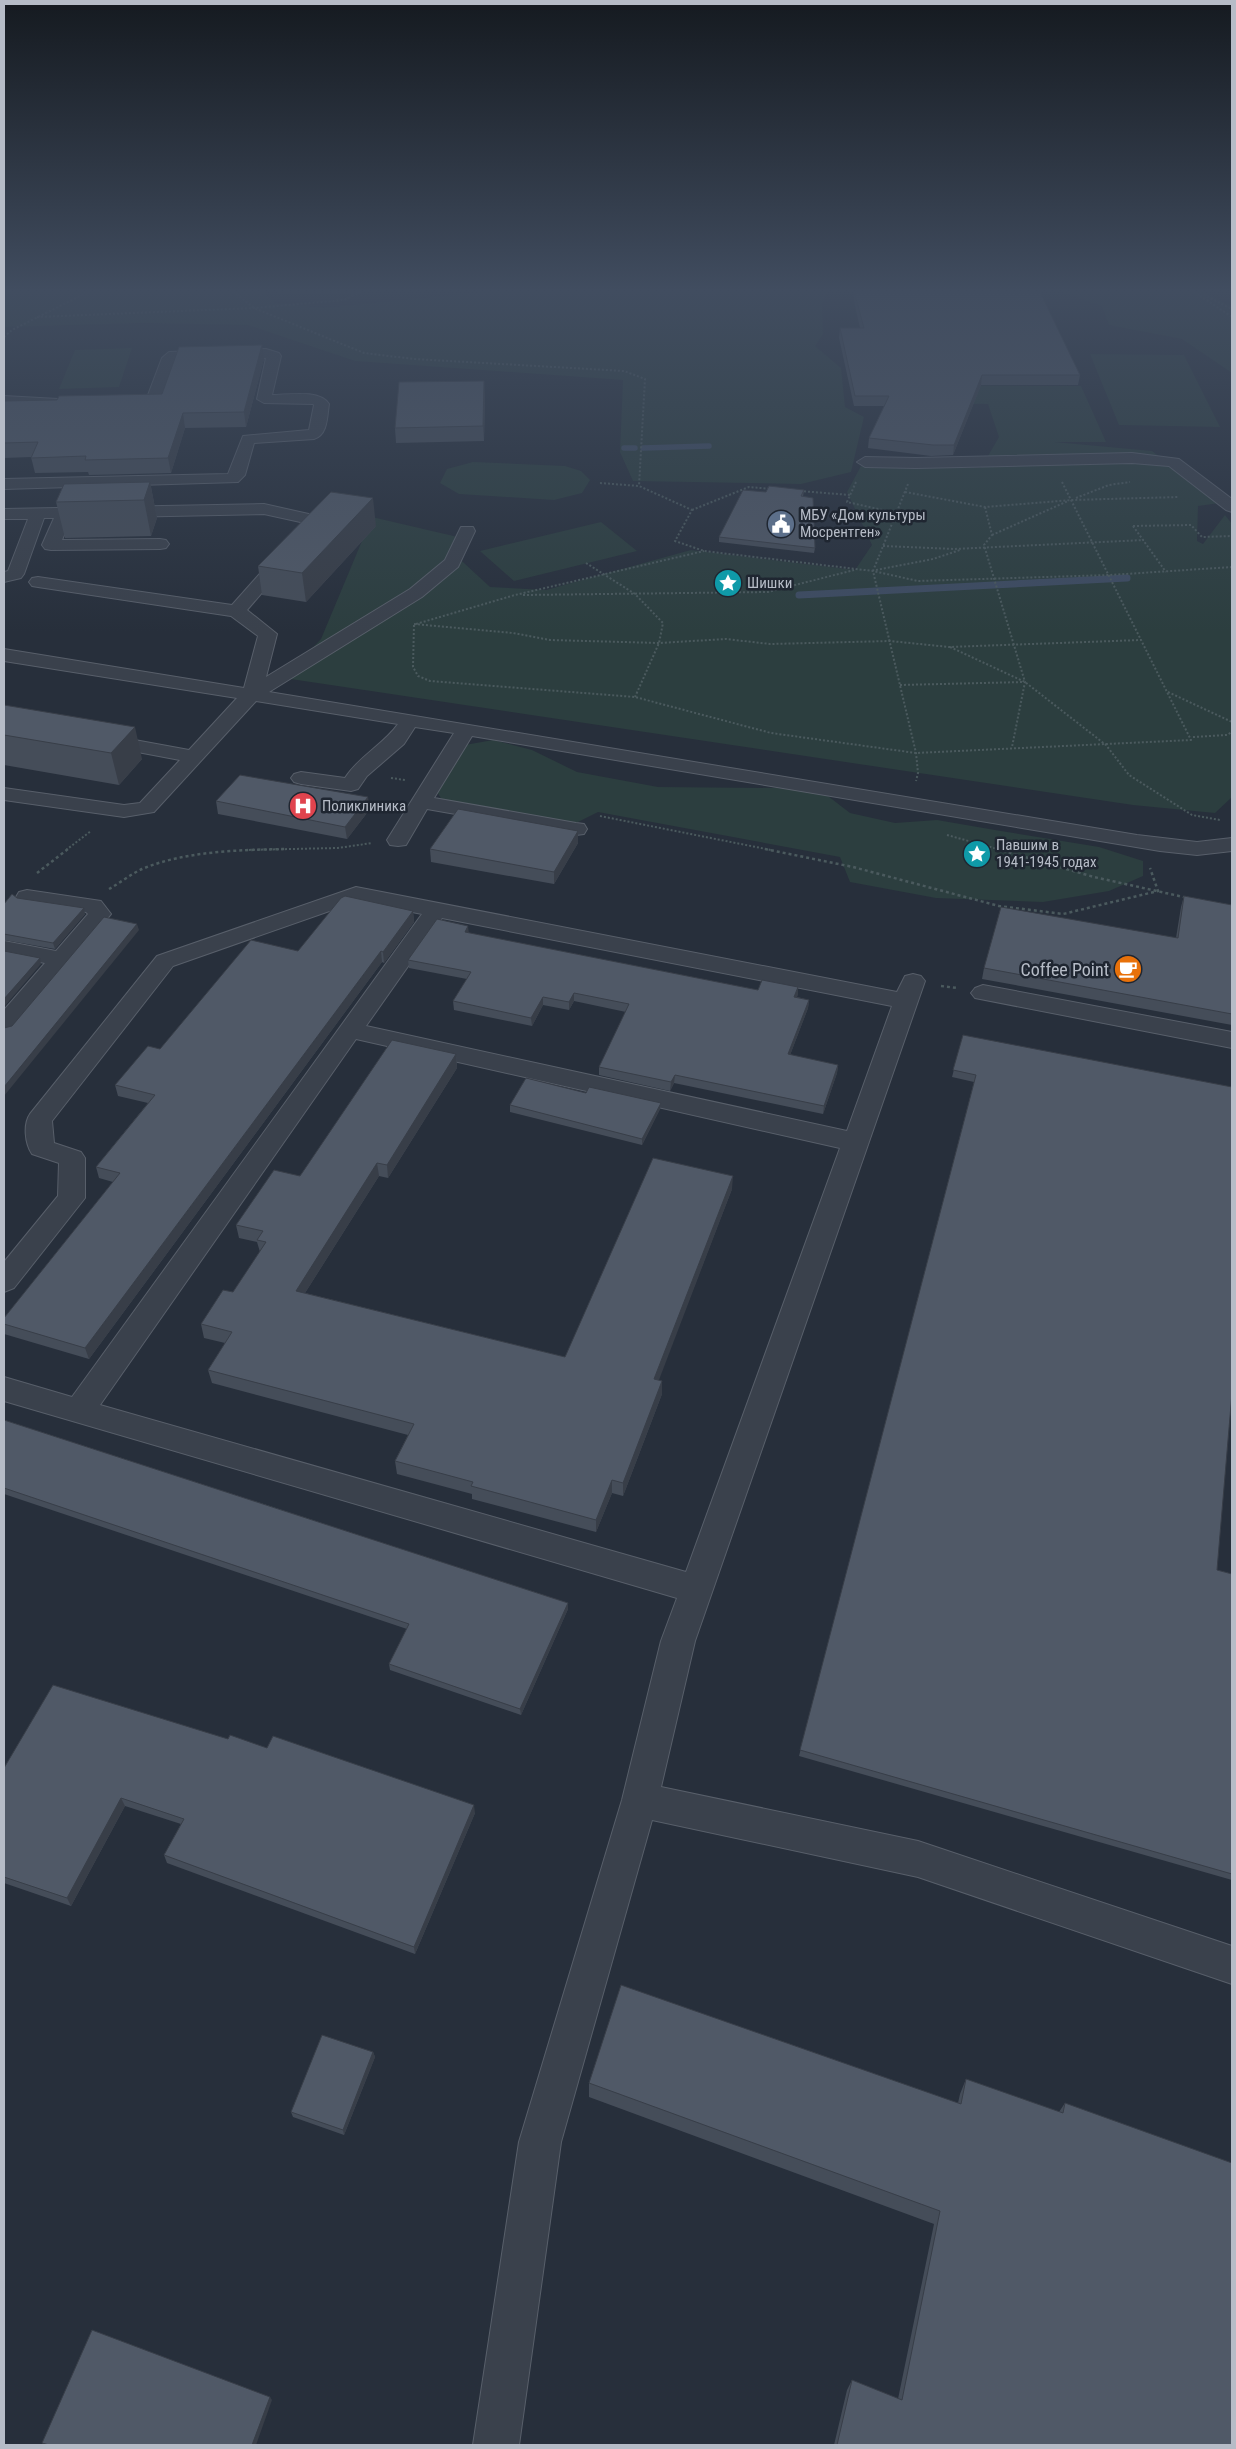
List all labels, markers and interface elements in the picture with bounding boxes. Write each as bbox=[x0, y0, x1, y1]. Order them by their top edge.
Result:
place label: МБУ «Дом культуры Мосрентген» bbox=[800, 506, 926, 541]
public building icon: МБУ «Дом культуры Мосрентген» bbox=[766, 509, 796, 539]
place icon: Шишки bbox=[713, 568, 743, 598]
place label: Шишки bbox=[747, 574, 792, 592]
hospital icon: Поликлиника bbox=[288, 791, 318, 821]
place label: Поликлиника bbox=[322, 797, 406, 815]
place label: Павшим в 1941-1945 годах bbox=[996, 836, 1097, 871]
place icon: Павшим в 1941-1945 годах bbox=[962, 839, 992, 869]
cafe icon: Coffee Point bbox=[1113, 954, 1143, 984]
place label: Coffee Point bbox=[1021, 959, 1109, 980]

